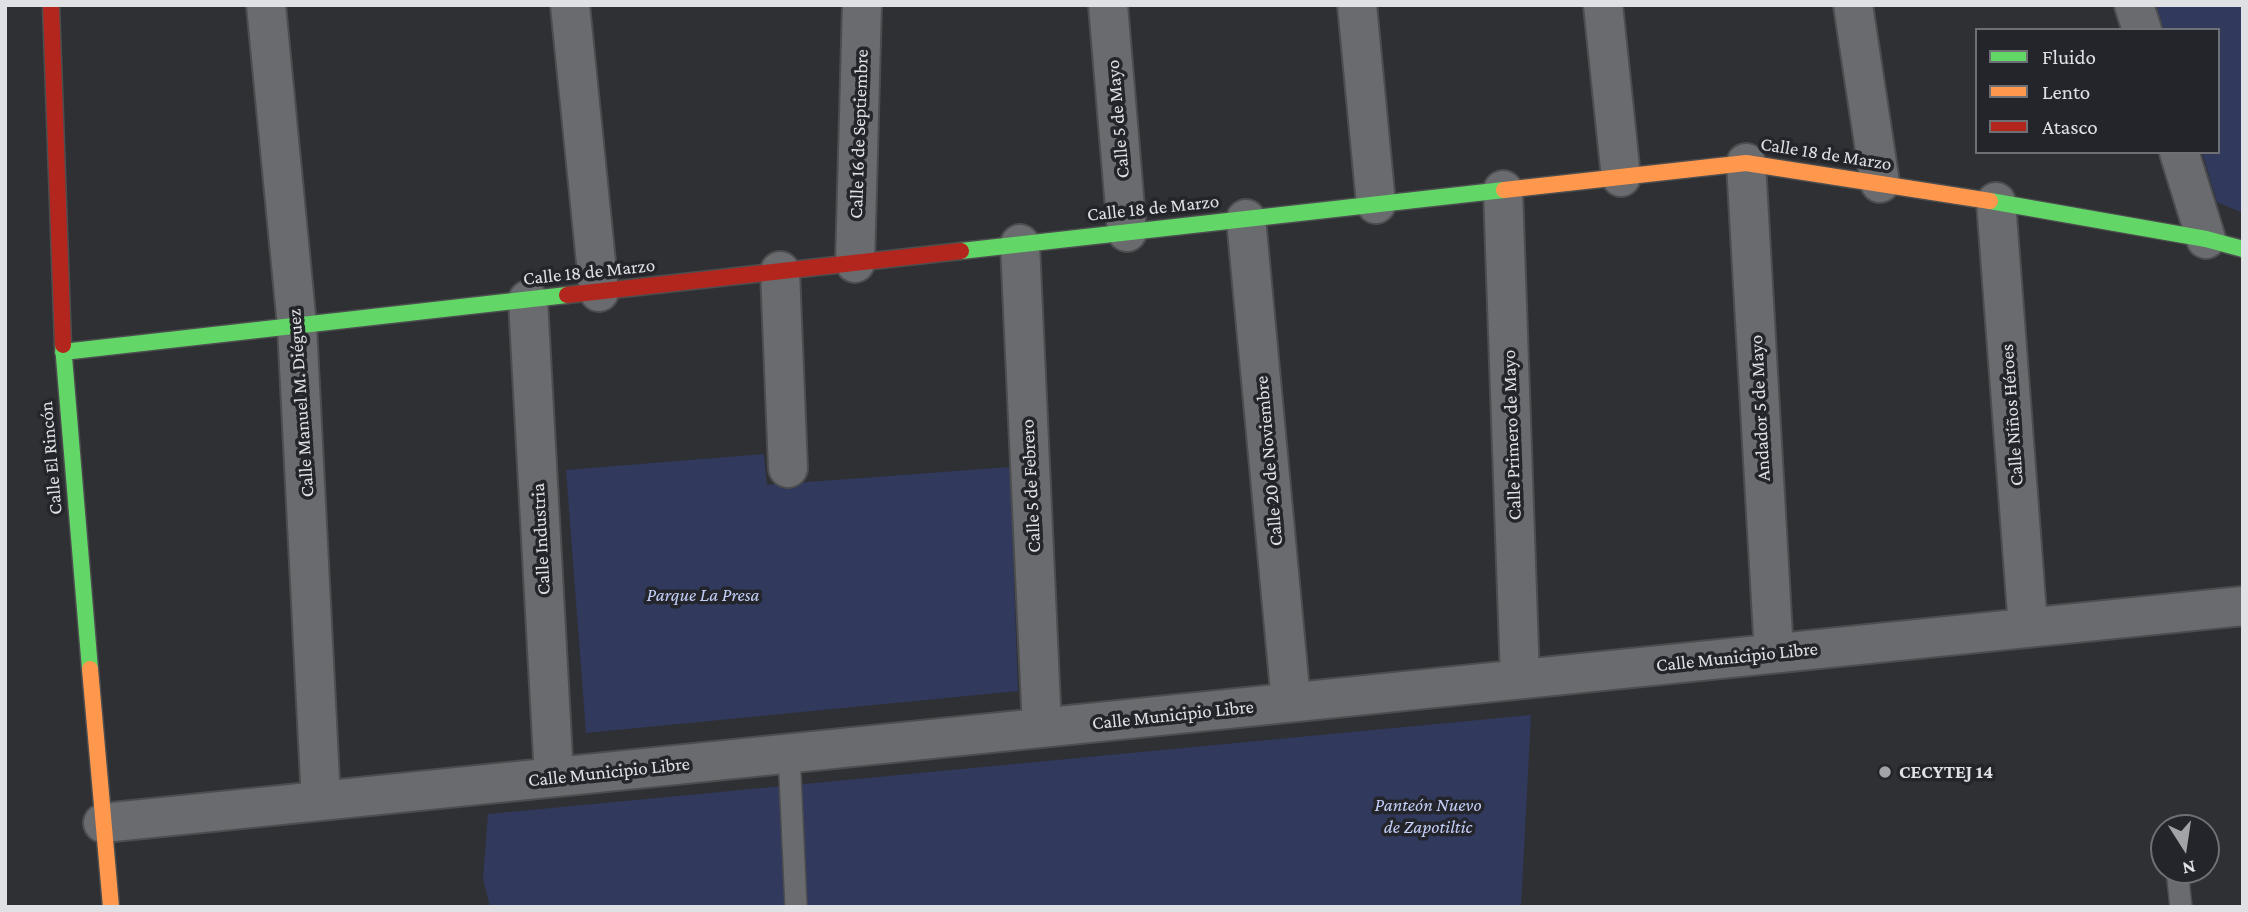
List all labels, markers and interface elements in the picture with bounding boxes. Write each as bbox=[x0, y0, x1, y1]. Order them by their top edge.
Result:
legend bbox=[1975, 28, 2220, 154]
text: Fluido bbox=[2042, 45, 2096, 69]
street label: Calle 16 de Septiembre bbox=[845, 49, 873, 219]
street label: Calle 5 de Mayo bbox=[1101, 59, 1135, 179]
text: Lento bbox=[2042, 80, 2090, 104]
text: Atasco bbox=[2042, 115, 2098, 139]
street label: Calle 18 de Marzo bbox=[1759, 132, 1893, 176]
street label: Calle 18 de Marzo bbox=[1086, 190, 1220, 226]
street label: Calle 18 de Marzo bbox=[522, 254, 656, 290]
street label: Calle Manuel M. Diéguez bbox=[283, 308, 319, 498]
street label: Andador 5 de Mayo bbox=[1745, 334, 1775, 482]
street label: Calle Niños Héroes bbox=[1996, 343, 2028, 487]
street label: Calle Primero de Mayo bbox=[1498, 349, 1526, 521]
street label: Calle 20 de Noviembre bbox=[1250, 375, 1288, 547]
street label: Calle El Rincón bbox=[35, 400, 67, 516]
street label: Calle 5 de Febrero bbox=[1016, 419, 1046, 553]
street label: Calle Industria bbox=[527, 482, 555, 596]
park label: Parque La Presa bbox=[647, 584, 759, 606]
street label: Calle Municipio Libre bbox=[1655, 637, 1819, 677]
street label: Calle Municipio Libre bbox=[1091, 695, 1255, 735]
street label: Calle Municipio Libre bbox=[527, 752, 691, 792]
place label: CECYTEJ 14 bbox=[1899, 761, 1993, 783]
marker: CECYTEJ 14 bbox=[1877, 764, 1893, 780]
park label: Panteón Nuevo de Zapotiltic bbox=[1375, 794, 1481, 838]
north arrow bbox=[2150, 814, 2220, 884]
text: N bbox=[2181, 856, 2198, 880]

